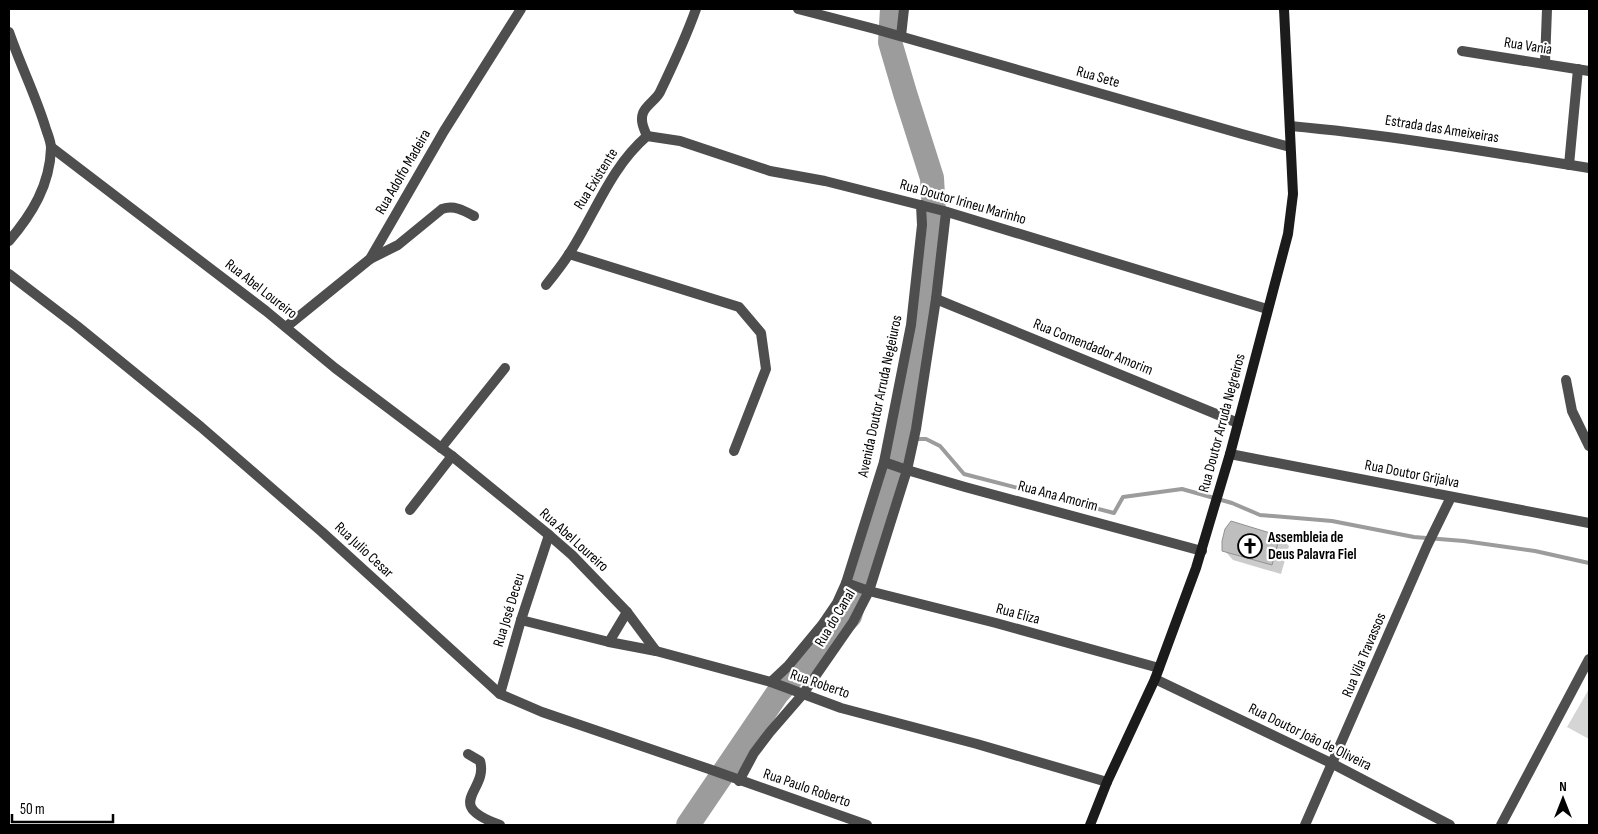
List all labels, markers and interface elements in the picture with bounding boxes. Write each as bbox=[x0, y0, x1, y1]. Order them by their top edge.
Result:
street label: Rua Vania bbox=[1503, 33, 1554, 59]
street label: Rua Sete bbox=[1074, 62, 1122, 92]
street label: Estrada das Ameixeiras bbox=[1384, 111, 1500, 147]
street label: Rua Adolfo Madeira bbox=[371, 126, 435, 218]
street label: Rua Existente bbox=[570, 145, 622, 213]
street label: Rua Doutor Irineu Marinho bbox=[898, 175, 1028, 229]
street label: Rua Abel Loureiro bbox=[221, 255, 301, 323]
street label: Avenida Doutor Arruda Negeiuros bbox=[853, 313, 906, 480]
street label: Rua Comendador Amorim bbox=[1030, 314, 1156, 380]
street label: Rua Doutor Arruda Negreiros bbox=[1194, 352, 1250, 494]
street label: Rua Doutor Grijalva bbox=[1363, 456, 1461, 493]
street label: Rua Ana Amorim bbox=[1016, 476, 1100, 516]
street label: Rua Abel Loureiro bbox=[536, 504, 612, 576]
street label: Rua Julio Cesar bbox=[331, 518, 398, 583]
place label: Assembleia de Deus Palavra Fiel bbox=[1267, 528, 1357, 564]
church icon: Assembleia de Deus Palavra Fiel bbox=[1237, 533, 1263, 559]
street label: Rua José Deceu bbox=[489, 571, 529, 649]
street label: Rua do Canal bbox=[810, 586, 860, 650]
street label: Rua Eliza bbox=[994, 599, 1042, 629]
street label: Rua Vila Travassos bbox=[1338, 610, 1390, 700]
street label: Rua Roberto bbox=[788, 665, 852, 703]
street label: Rua Doutor João de Oliveira bbox=[1245, 699, 1375, 775]
street label: Rua Paulo Roberto bbox=[761, 764, 853, 812]
north arrow bbox=[1538, 774, 1588, 824]
text: N bbox=[1559, 778, 1567, 795]
scale bar bbox=[12, 792, 114, 824]
text: 50 m bbox=[20, 800, 45, 819]

